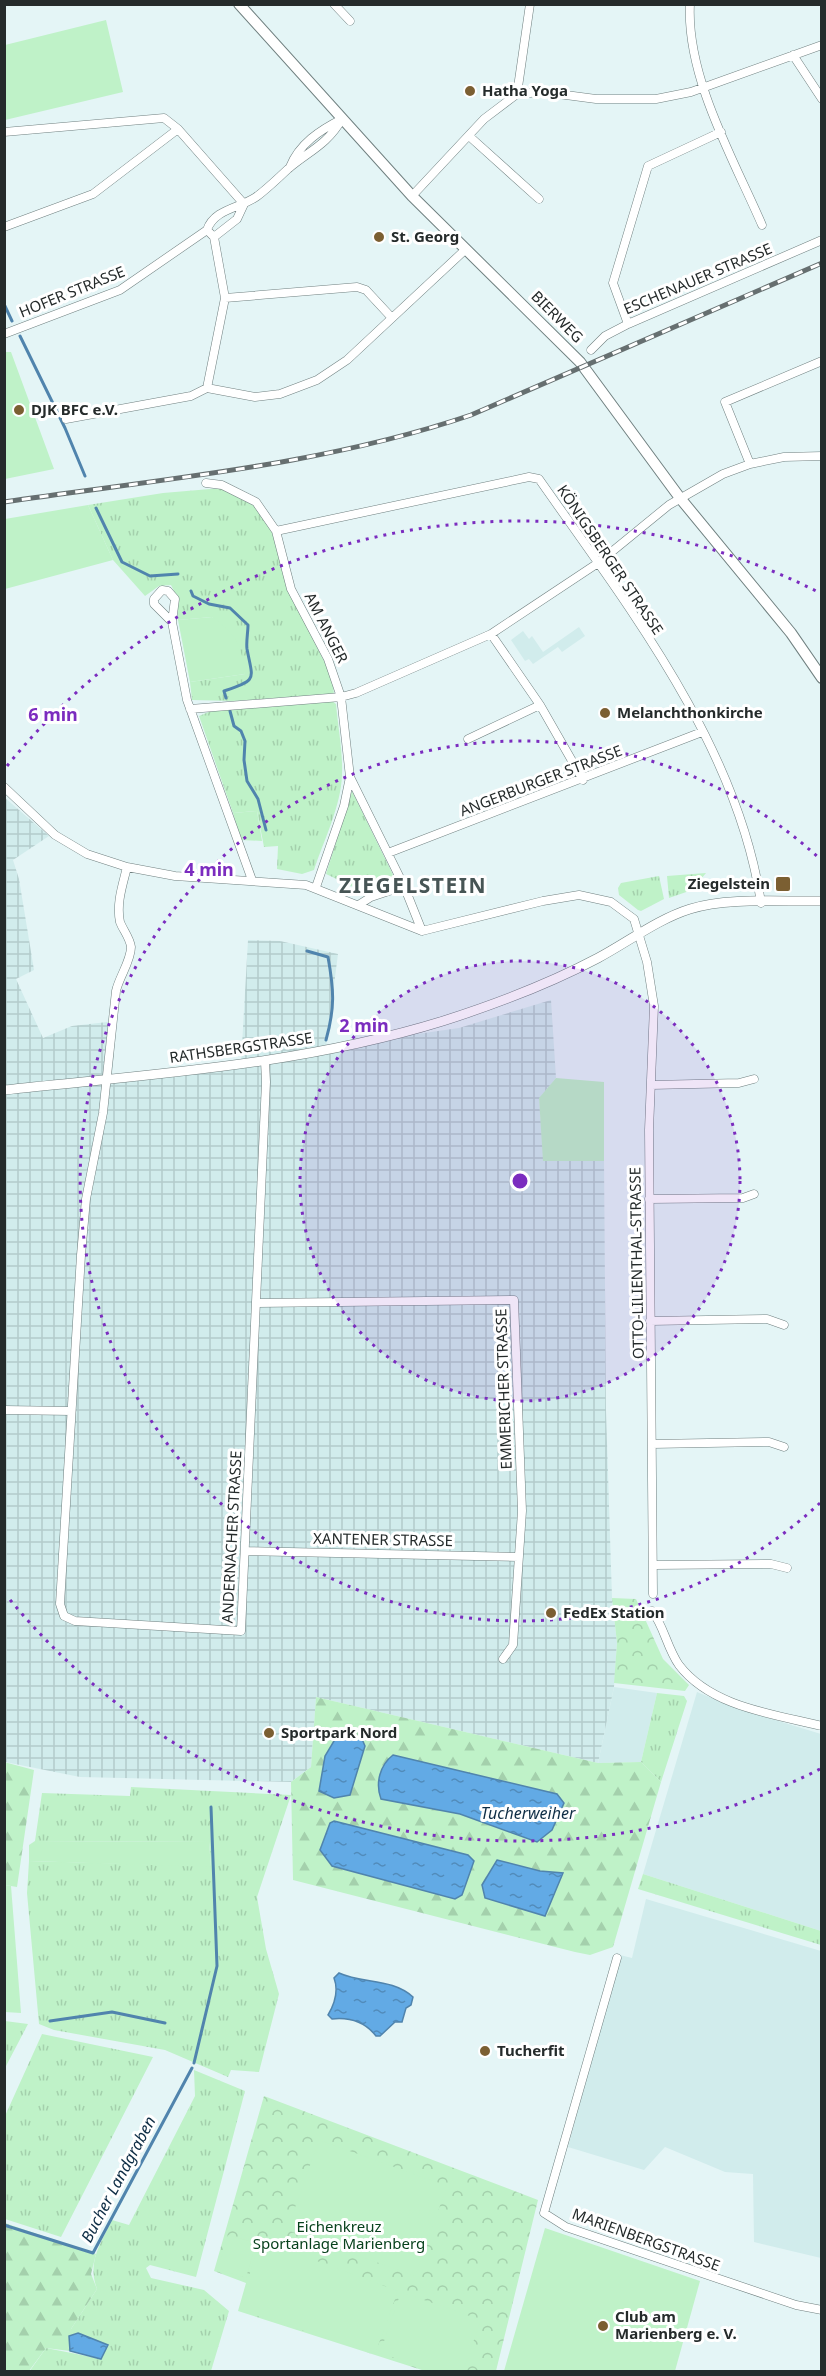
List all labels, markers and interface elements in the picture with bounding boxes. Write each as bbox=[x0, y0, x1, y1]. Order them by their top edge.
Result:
place label: Hatha Yoga bbox=[482, 80, 568, 100]
marker: Hatha Yoga bbox=[463, 84, 477, 98]
place label: St. Georg bbox=[391, 226, 459, 246]
marker: St. Georg bbox=[372, 230, 386, 244]
street label: ESCHENAUER STRASSE bbox=[620, 238, 775, 318]
street label: HOFER STRASSE bbox=[16, 261, 128, 321]
street label: BIERWEG bbox=[527, 286, 588, 347]
place label: DJK BFC e.V. bbox=[31, 399, 118, 419]
marker: DJK BFC e.V. bbox=[12, 403, 26, 417]
street label: KÖNIGSBERGER STRASSE bbox=[553, 481, 668, 638]
street label: AM ANGER bbox=[301, 589, 354, 667]
text: 6 min bbox=[28, 702, 78, 726]
place label: Melanchthonkirche bbox=[617, 702, 763, 722]
marker: Melanchthonkirche bbox=[598, 706, 612, 720]
street label: ANGERBURGER STRASSE bbox=[457, 740, 625, 820]
text: 4 min bbox=[184, 857, 234, 881]
district label: ZIEGELSTEIN bbox=[339, 871, 487, 899]
place label: Ziegelstein bbox=[688, 873, 770, 893]
marker: Ziegelstein bbox=[774, 875, 792, 893]
text: 2 min bbox=[339, 1013, 389, 1037]
street label: RATHSBERGSTRASSE bbox=[168, 1027, 314, 1067]
street label: OTTO-LILIENTHAL-STRASSE bbox=[624, 1167, 648, 1359]
centre of rings bbox=[510, 1171, 530, 1191]
street label: EMMERICHER STRASSE bbox=[490, 1308, 516, 1470]
street label: ANDERNACHER STRASSE bbox=[216, 1450, 246, 1624]
street label: XANTENER STRASSE bbox=[313, 1528, 453, 1550]
place label: FedEx Station bbox=[563, 1602, 665, 1622]
marker: FedEx Station bbox=[544, 1606, 558, 1620]
place label: Sportpark Nord bbox=[281, 1722, 397, 1742]
marker: Sportpark Nord bbox=[262, 1726, 276, 1740]
water label: Tucherweiher bbox=[481, 1802, 576, 1824]
place label: Tucherfit bbox=[497, 2040, 565, 2060]
marker: Tucherfit bbox=[478, 2044, 492, 2058]
water label: Bucher Landgraben bbox=[75, 2112, 161, 2246]
street label: MARIENBERGSTRASSE bbox=[570, 2203, 723, 2275]
park label: Eichenkreuz Sportanlage Marienberg bbox=[253, 2216, 425, 2253]
place label: Club am Marienberg e. V. bbox=[615, 2306, 737, 2343]
marker: Club am Marienberg e. V. bbox=[596, 2319, 610, 2333]

